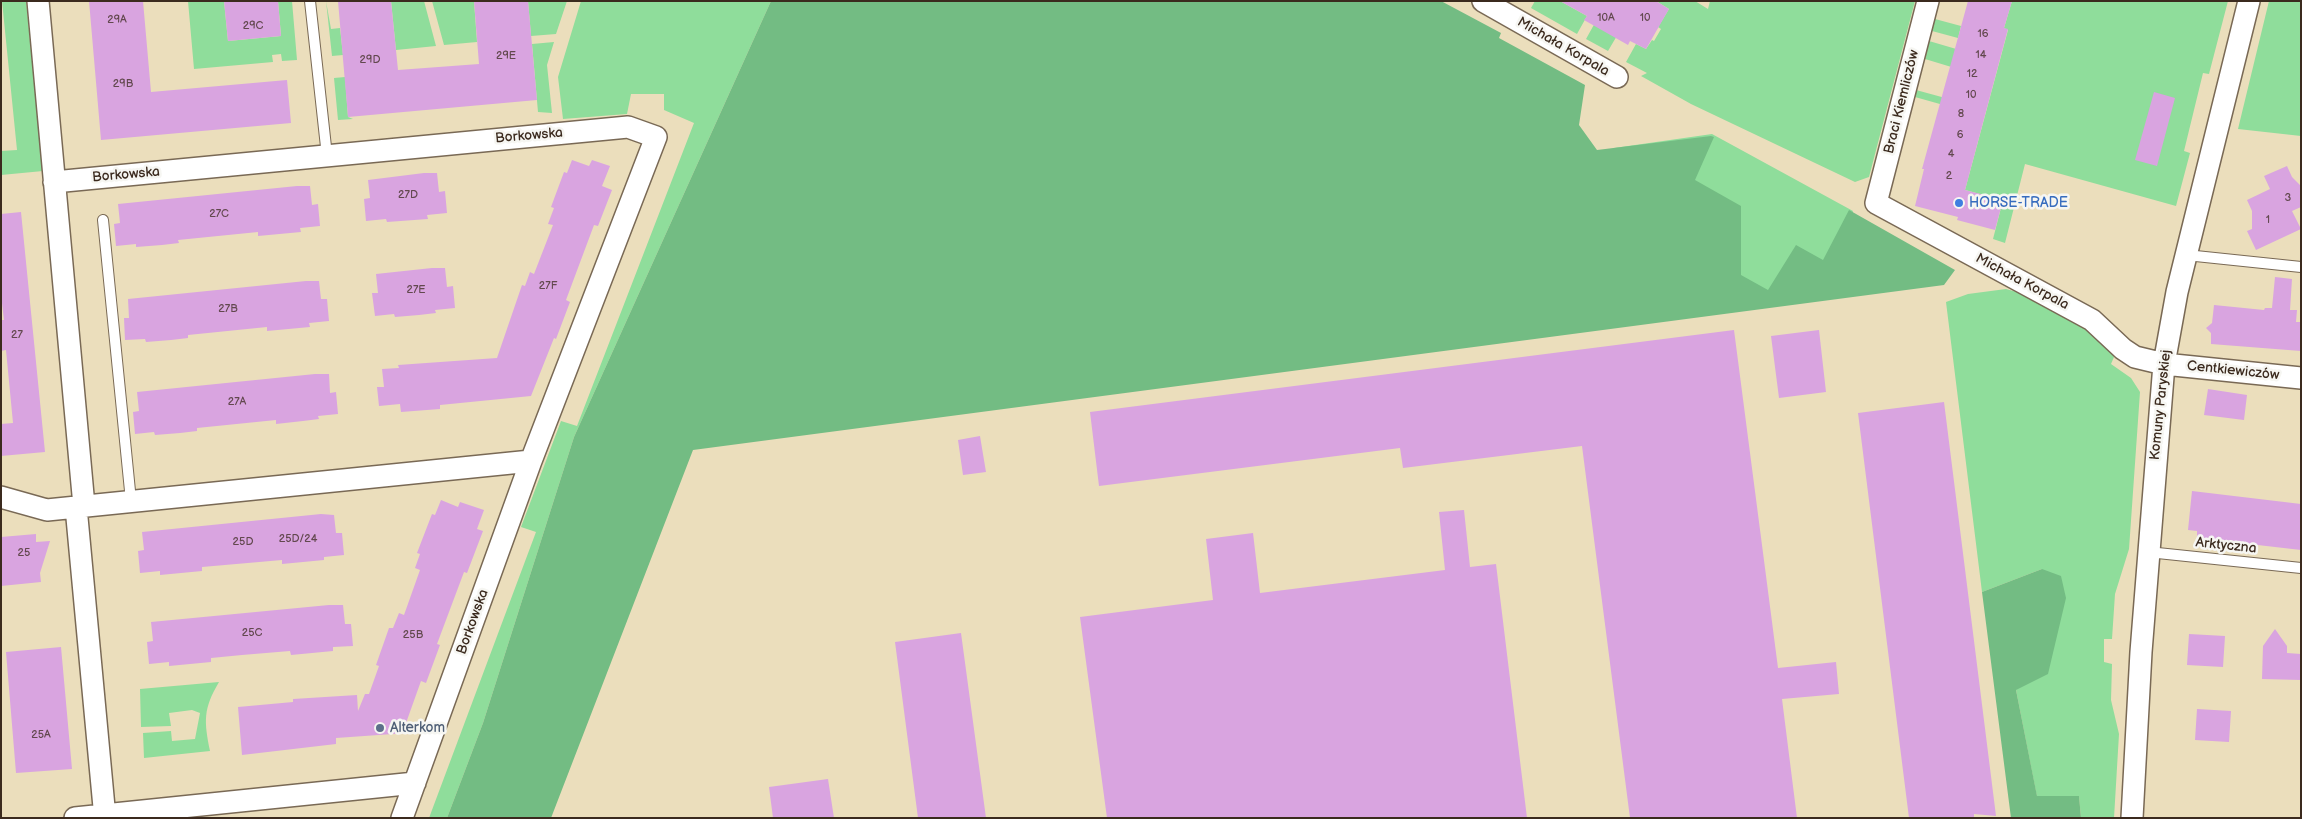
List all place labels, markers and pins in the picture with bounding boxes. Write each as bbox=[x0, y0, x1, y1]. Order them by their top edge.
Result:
place label: HORSE-TRADE bbox=[1969, 195, 2068, 211]
marker: HORSE-TRADE bbox=[1953, 197, 1965, 209]
place label: Alterkom bbox=[390, 720, 445, 736]
marker: Alterkom bbox=[374, 722, 386, 734]

